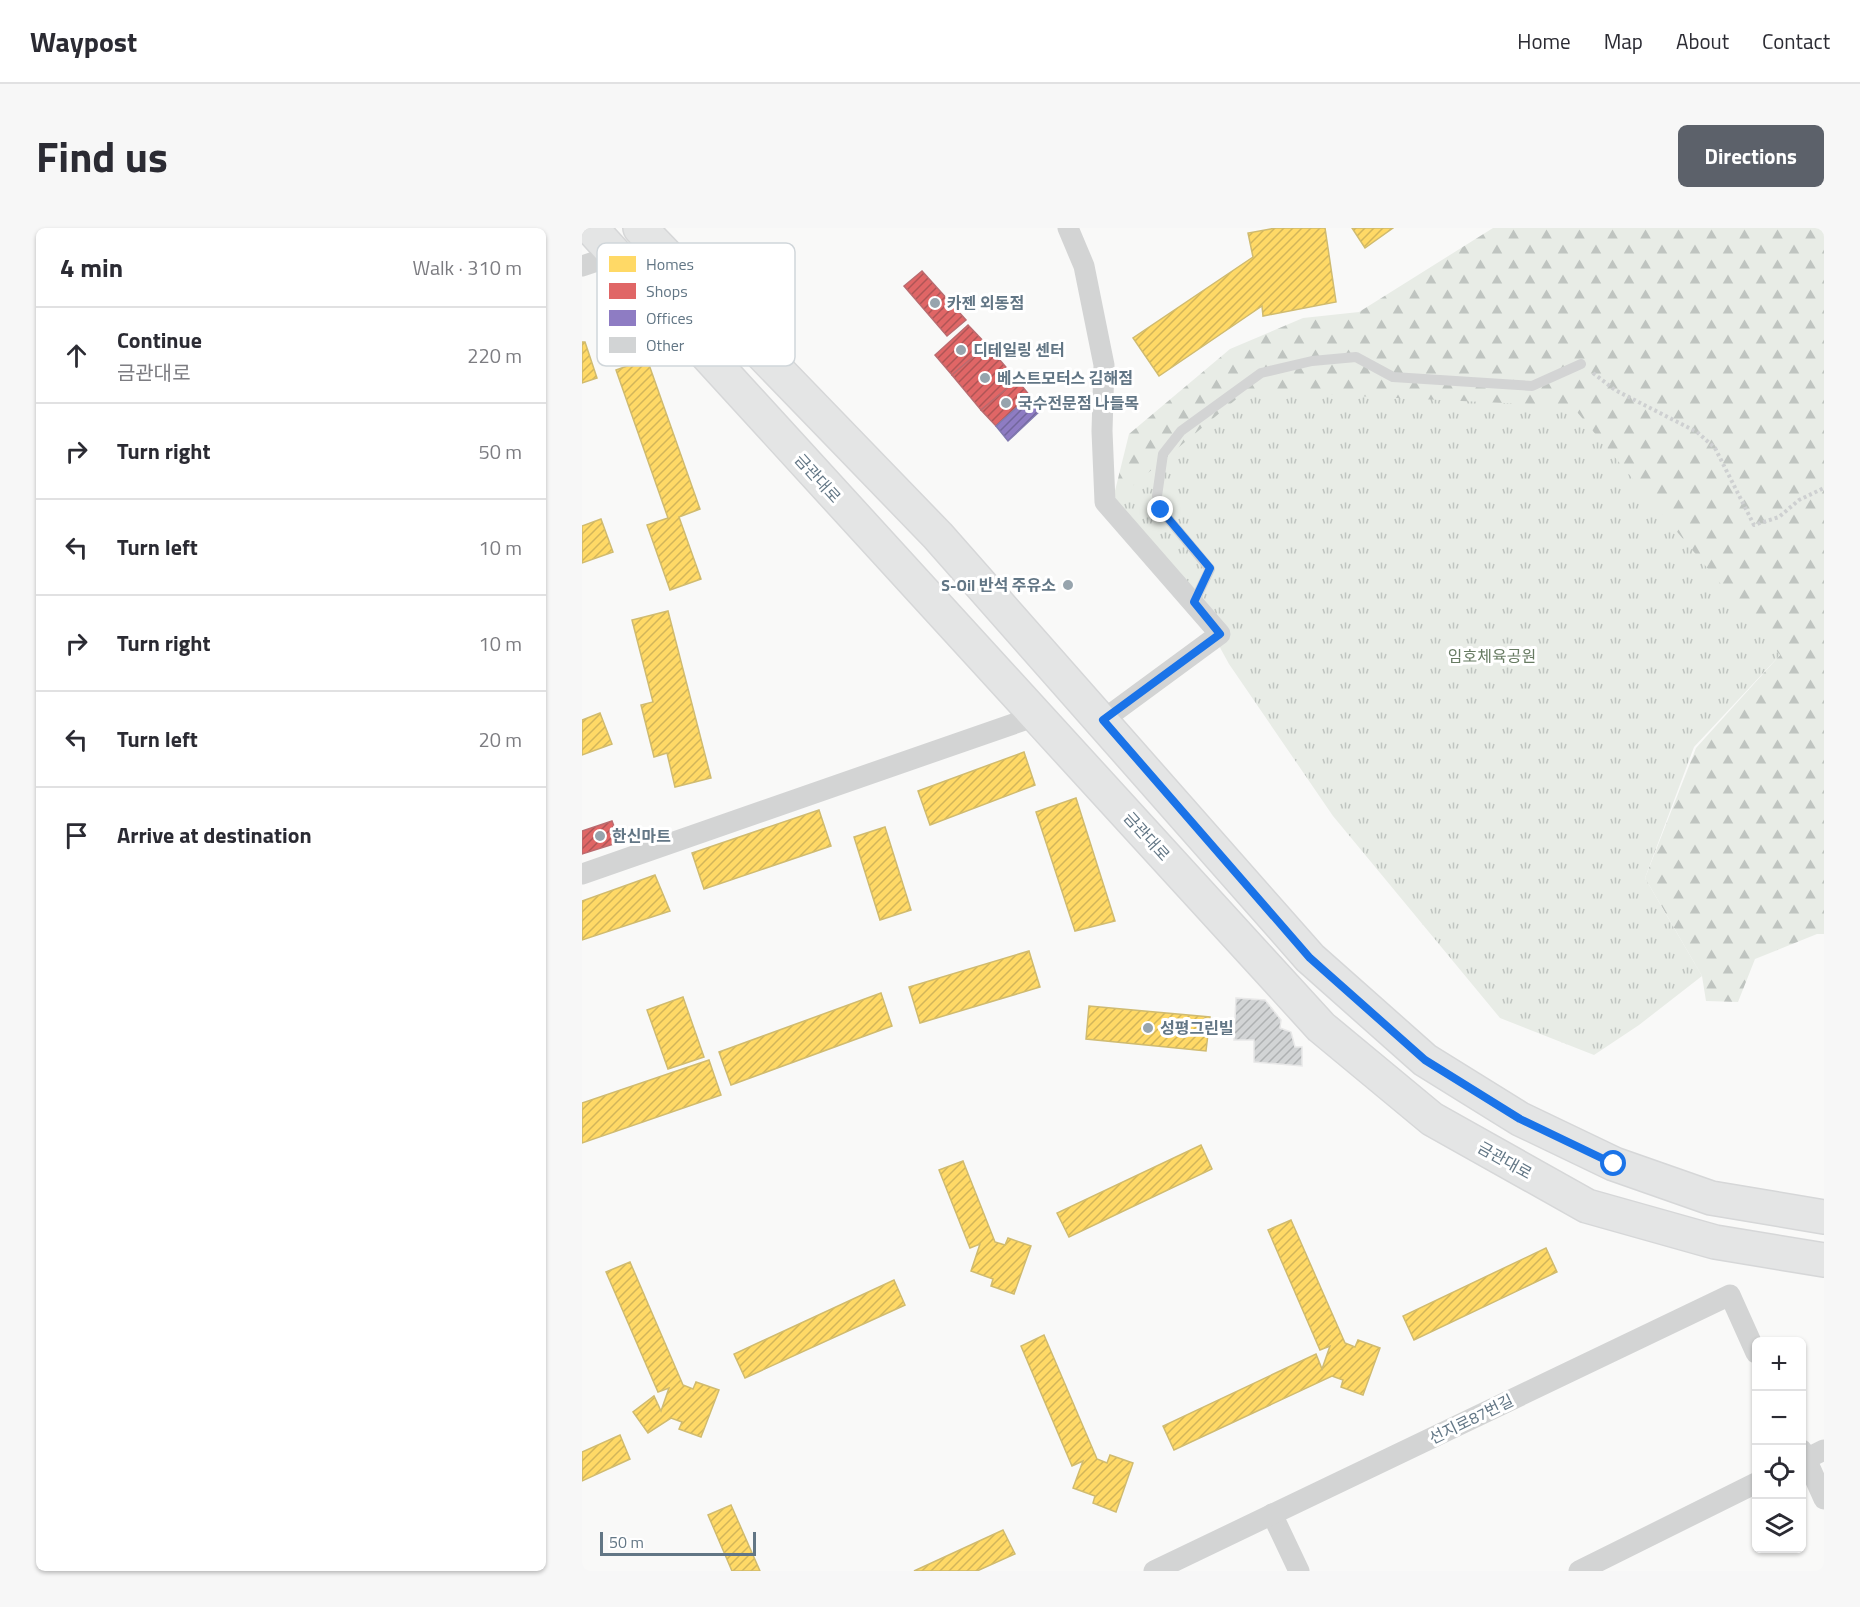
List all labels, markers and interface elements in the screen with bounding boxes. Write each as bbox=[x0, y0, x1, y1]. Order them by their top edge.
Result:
text: Waypost bbox=[30, 20, 137, 63]
text: Home bbox=[1517, 25, 1571, 57]
text: Map bbox=[1604, 25, 1643, 57]
text: About bbox=[1676, 25, 1729, 57]
text: Contact bbox=[1762, 25, 1830, 57]
text: Find us bbox=[36, 124, 168, 188]
button: Directions bbox=[1678, 125, 1824, 187]
legend bbox=[597, 243, 795, 366]
text: 4 min bbox=[60, 248, 123, 287]
text: Walk · 310 m bbox=[413, 252, 522, 283]
text: Homes bbox=[646, 252, 694, 276]
text: Shops bbox=[646, 279, 688, 303]
place label: 카젠 외동점 bbox=[947, 291, 1024, 315]
marker: 카젠 외동점 bbox=[928, 296, 942, 310]
text: Offices bbox=[646, 306, 693, 330]
text: Continue bbox=[117, 323, 202, 357]
text: Other bbox=[646, 333, 685, 357]
place label: 디테일링 센터 bbox=[973, 338, 1065, 362]
icon: ahead bbox=[60, 339, 93, 372]
text: 220 m bbox=[467, 340, 522, 371]
marker: 디테일링 센터 bbox=[954, 343, 968, 357]
text: 금관대로 bbox=[117, 357, 191, 388]
place label: 베스트모터스 김해점 bbox=[997, 366, 1133, 390]
marker: 베스트모터스 김해점 bbox=[978, 371, 992, 385]
place label: 국수전문점 나들목 bbox=[1018, 391, 1139, 415]
marker: 국수전문점 나들목 bbox=[999, 396, 1013, 410]
text: Turn right bbox=[117, 434, 211, 468]
icon: right bbox=[60, 435, 93, 468]
text: 50 m bbox=[478, 436, 522, 467]
street label: 금관대로 bbox=[789, 448, 847, 508]
route end bbox=[1147, 496, 1173, 522]
text: Turn left bbox=[117, 530, 198, 564]
icon: left bbox=[60, 531, 93, 564]
text: 10 m bbox=[478, 532, 522, 563]
place label: S-Oil 반석 주유소 bbox=[941, 573, 1056, 597]
marker: S-Oil 반석 주유소 bbox=[1061, 578, 1075, 592]
text: Turn right bbox=[117, 626, 211, 660]
icon: right bbox=[60, 627, 93, 660]
text: 10 m bbox=[478, 628, 522, 659]
park label: 임호체육공원 bbox=[1448, 644, 1536, 668]
text: Turn left bbox=[117, 722, 198, 756]
icon: left bbox=[60, 723, 93, 756]
text: 20 m bbox=[478, 724, 522, 755]
street label: 금관대로 bbox=[1118, 806, 1176, 866]
text: Arrive at destination bbox=[117, 818, 312, 852]
icon: arrive bbox=[60, 819, 93, 852]
place label: 한신마트 bbox=[612, 824, 671, 848]
marker: 한신마트 bbox=[593, 829, 607, 843]
place label: 성평그린빌 bbox=[1160, 1016, 1234, 1040]
marker: 성평그린빌 bbox=[1141, 1021, 1155, 1035]
street label: 금관대로 bbox=[1473, 1135, 1537, 1185]
route start bbox=[1600, 1150, 1626, 1176]
map controls bbox=[1752, 1337, 1806, 1553]
button: + bbox=[1752, 1337, 1806, 1391]
street label: 선지로87번길 bbox=[1425, 1388, 1517, 1450]
button: − bbox=[1752, 1391, 1806, 1445]
button: locate bbox=[1752, 1445, 1806, 1499]
button: layers bbox=[1752, 1499, 1806, 1553]
scale bar bbox=[600, 1529, 756, 1556]
text: 50 m bbox=[609, 1530, 644, 1554]

